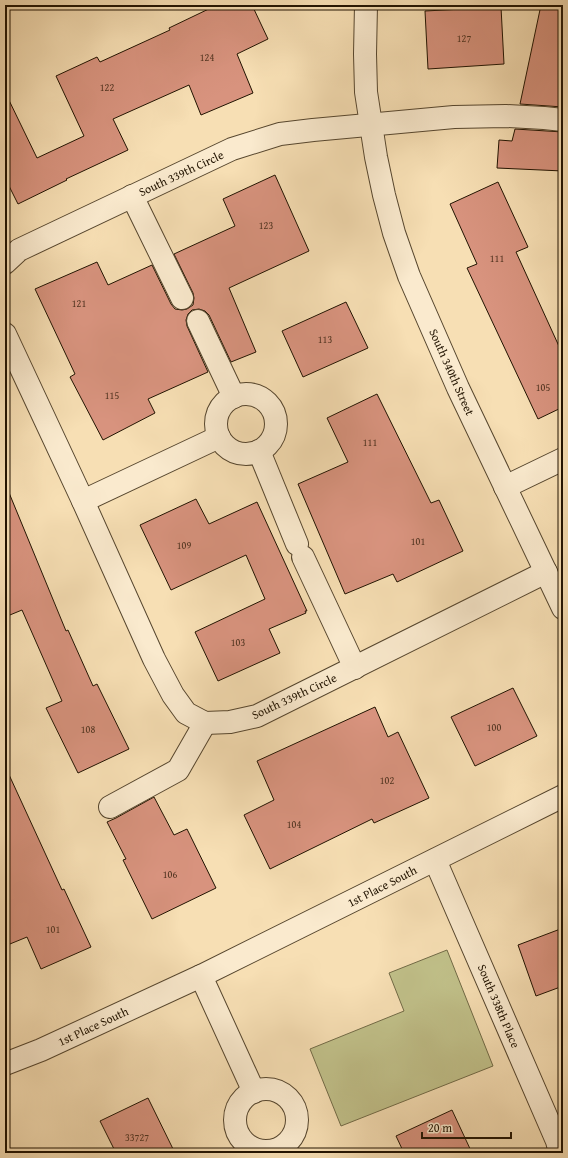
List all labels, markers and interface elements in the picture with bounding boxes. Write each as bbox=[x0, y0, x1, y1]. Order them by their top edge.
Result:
house number: 127 bbox=[457, 31, 471, 46]
house number: 124 bbox=[200, 50, 214, 65]
house number: 122 bbox=[100, 80, 114, 95]
street label: South 339th Circle bbox=[136, 146, 227, 200]
house number: 123 bbox=[259, 218, 273, 233]
house number: 111 bbox=[490, 251, 504, 266]
house number: 121 bbox=[72, 296, 86, 311]
street label: South 340th Street bbox=[425, 326, 479, 419]
house number: 113 bbox=[318, 332, 332, 347]
house number: 105 bbox=[536, 380, 550, 395]
house number: 115 bbox=[105, 388, 119, 403]
house number: 111 bbox=[363, 435, 377, 450]
house number: 101 bbox=[411, 534, 425, 549]
house number: 109 bbox=[177, 538, 191, 553]
house number: 103 bbox=[231, 635, 245, 650]
street label: South 339th Circle bbox=[249, 669, 340, 723]
house number: 100 bbox=[487, 720, 501, 735]
house number: 108 bbox=[81, 722, 95, 737]
house number: 102 bbox=[380, 773, 394, 788]
house number: 104 bbox=[287, 817, 301, 832]
street label: 1st Place South bbox=[344, 861, 420, 911]
house number: 106 bbox=[163, 867, 177, 882]
house number: 101 bbox=[46, 922, 60, 937]
street label: South 338th Place bbox=[474, 961, 524, 1051]
street label: 1st Place South bbox=[55, 1002, 131, 1050]
scale bar bbox=[422, 1114, 511, 1140]
text: 20 m bbox=[428, 1119, 452, 1136]
house number: 33727 bbox=[125, 1130, 149, 1145]

